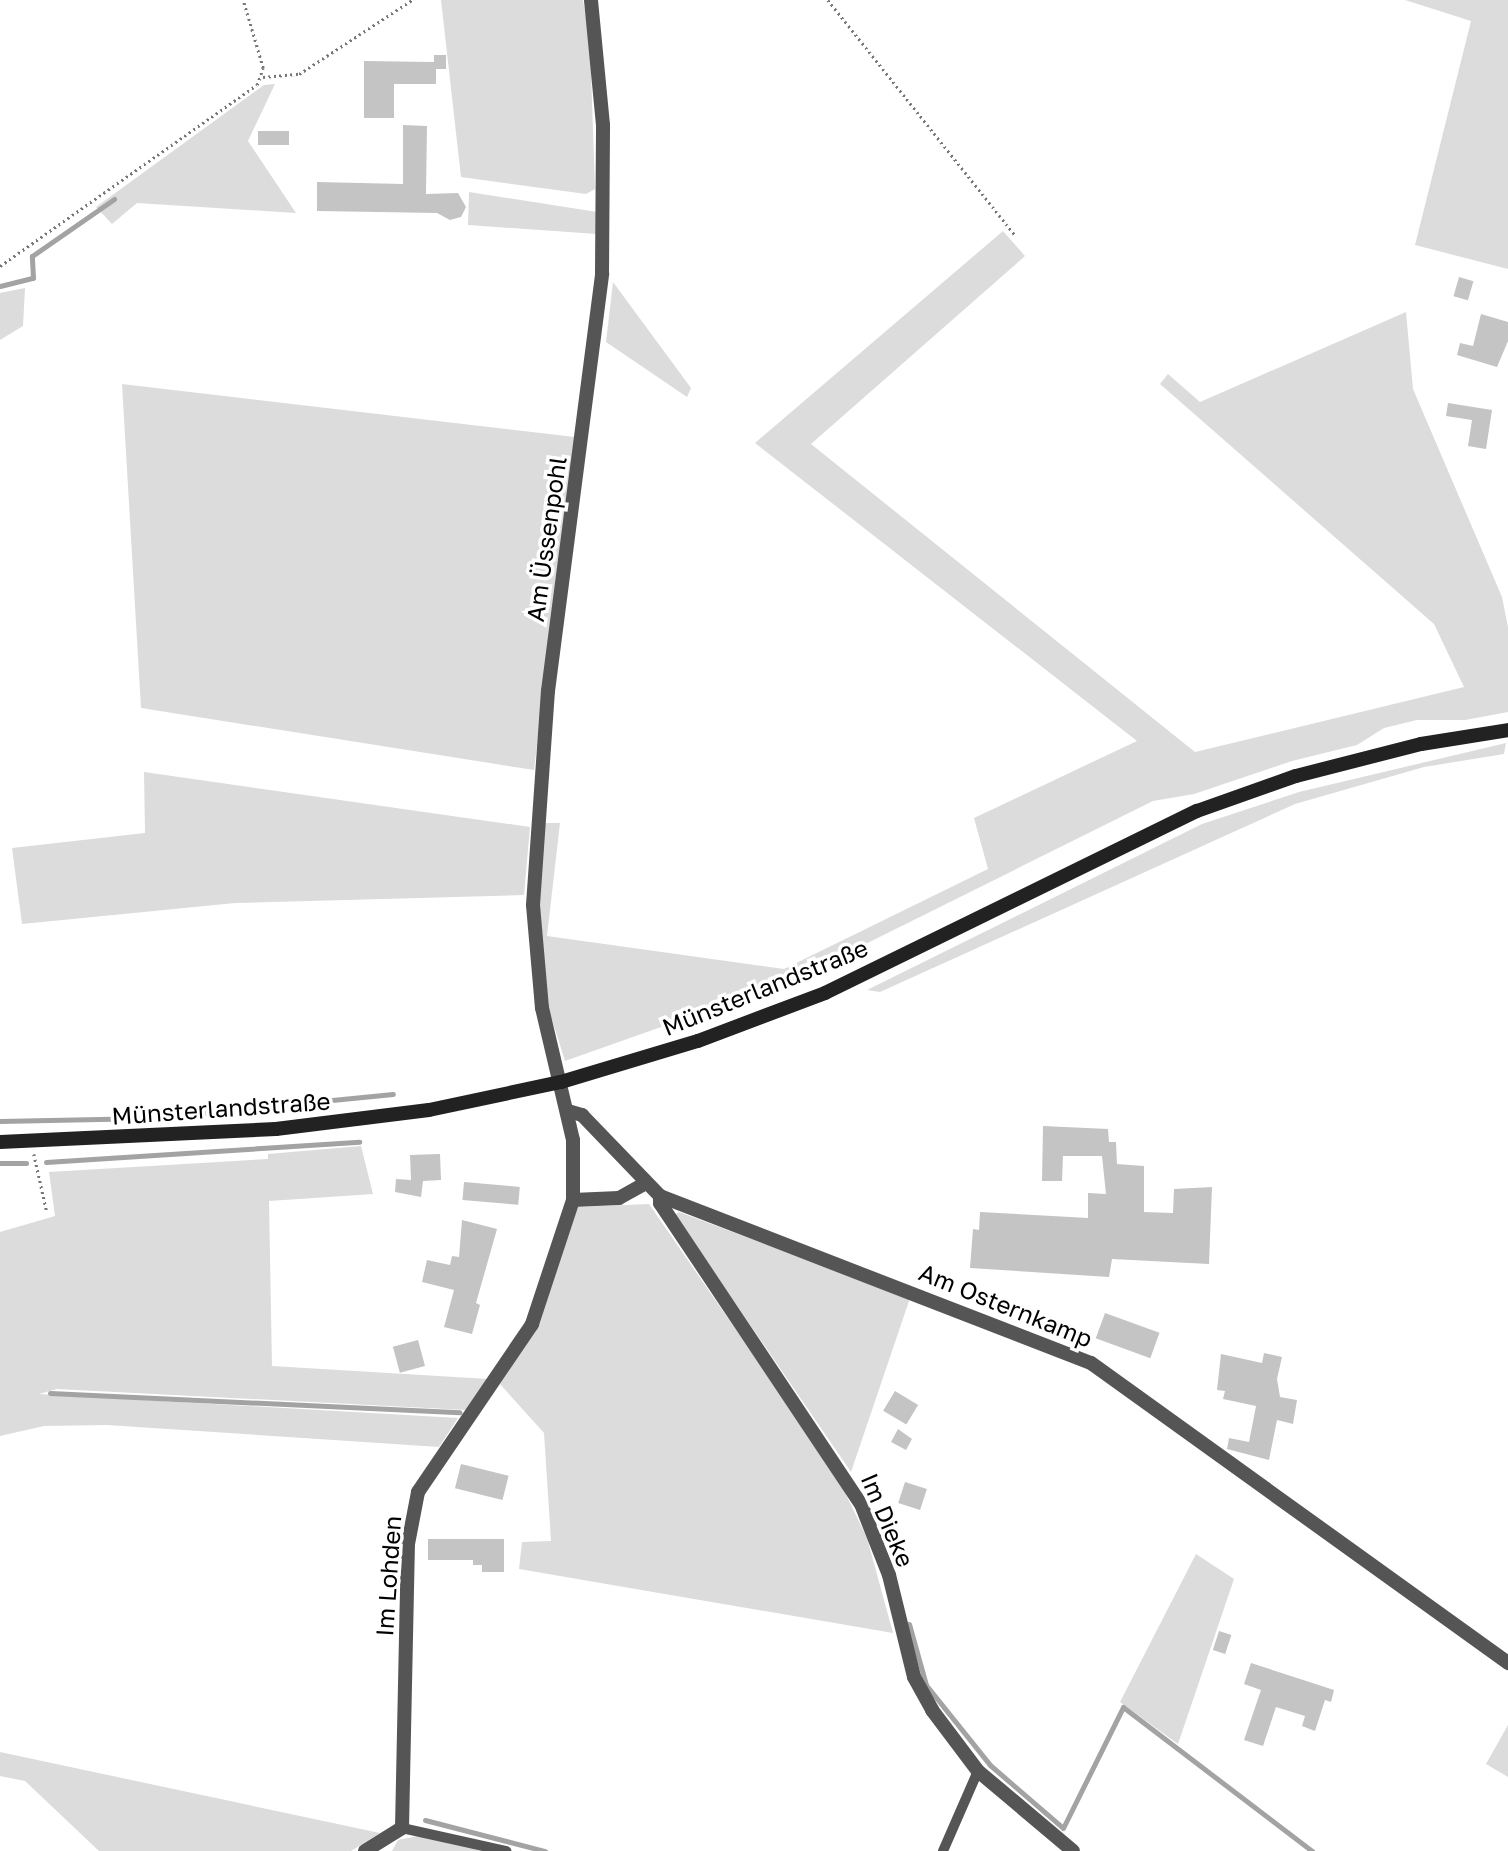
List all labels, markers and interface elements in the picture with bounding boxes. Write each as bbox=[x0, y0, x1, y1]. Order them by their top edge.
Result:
street label: Am Üssenpohl bbox=[520, 455, 572, 623]
street label: Münsterlandstraße bbox=[658, 933, 872, 1041]
street label: Münsterlandstraße bbox=[111, 1086, 331, 1130]
street label: Am Osternkamp bbox=[915, 1257, 1097, 1353]
street label: Im Dieke bbox=[855, 1469, 921, 1571]
street label: Im Lohden bbox=[369, 1515, 407, 1637]

